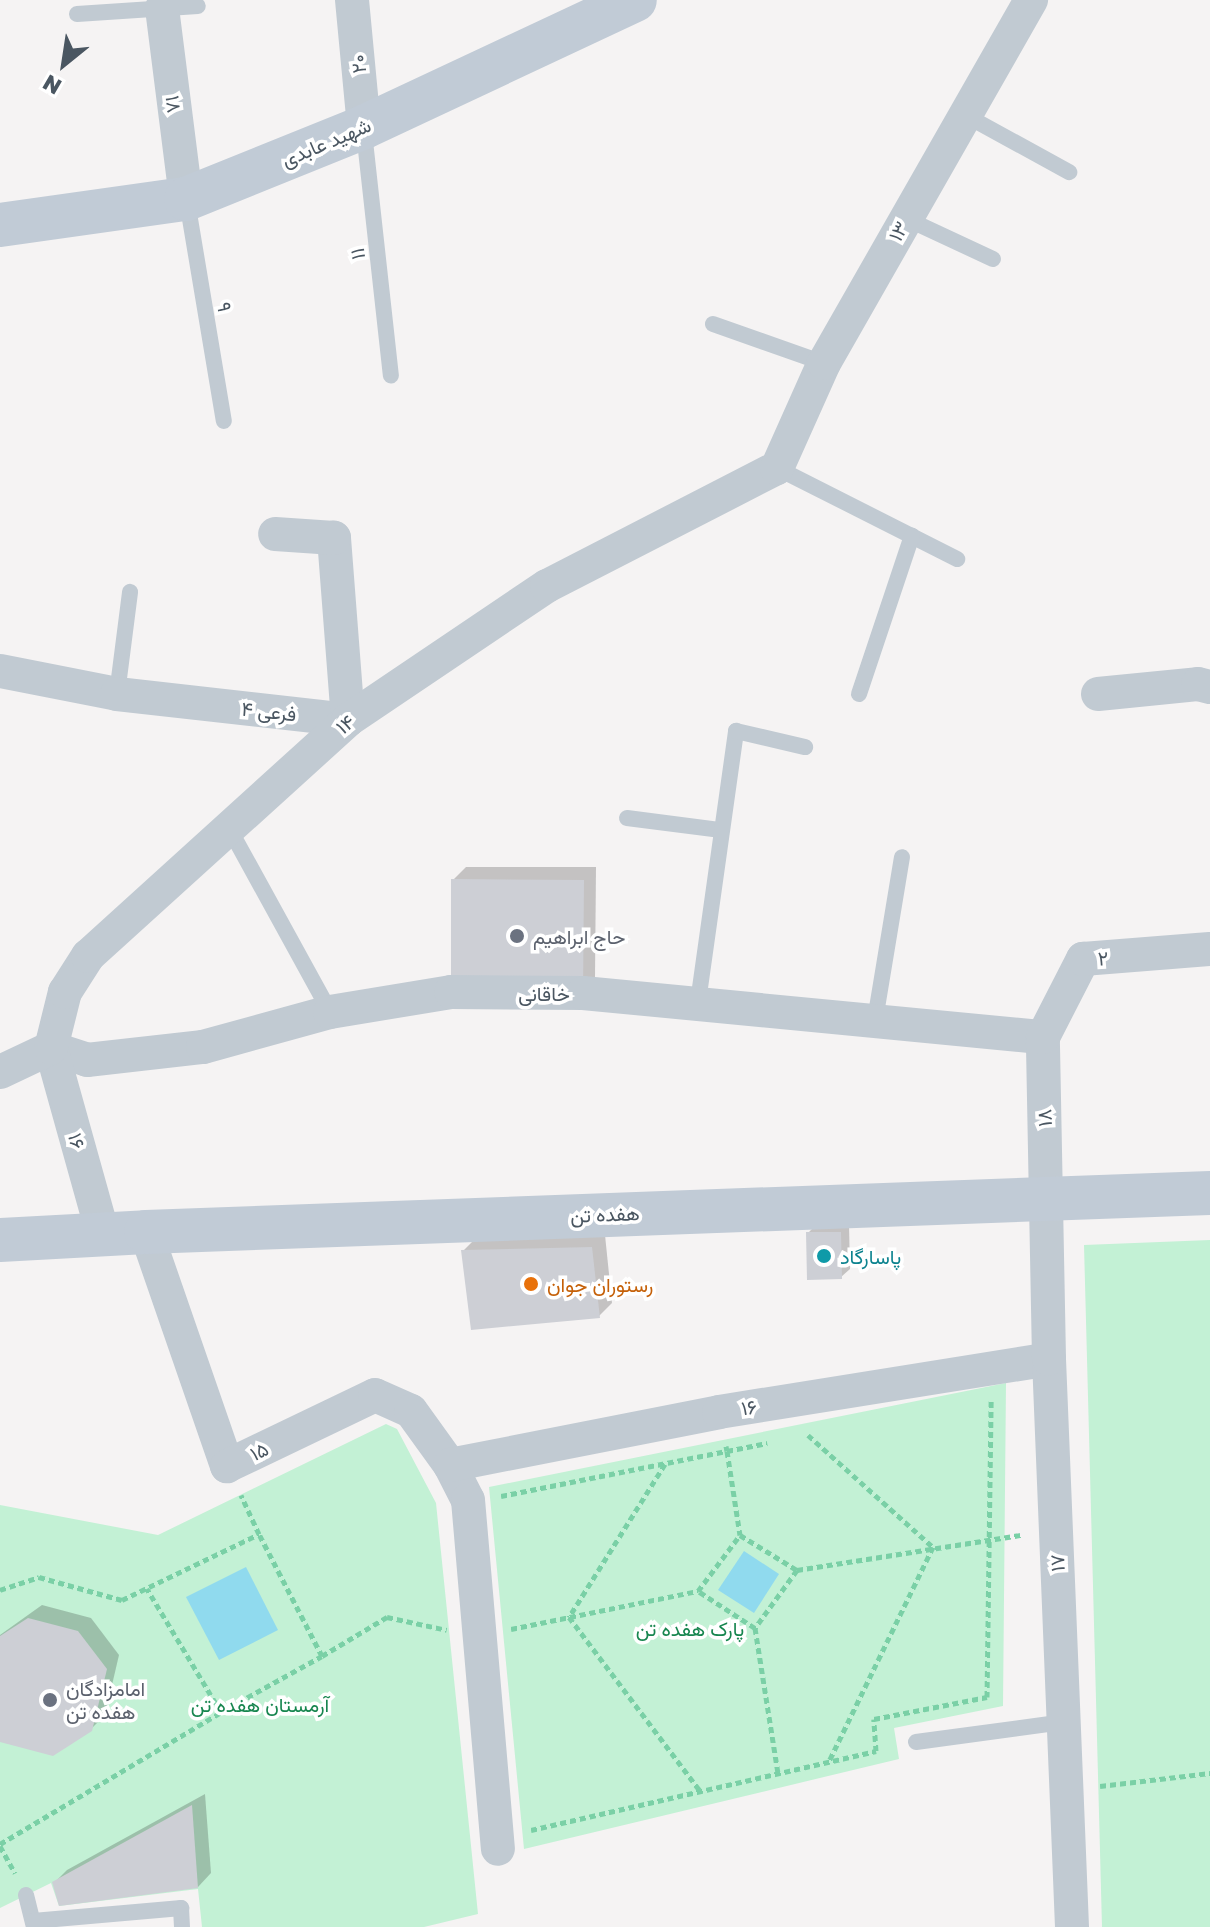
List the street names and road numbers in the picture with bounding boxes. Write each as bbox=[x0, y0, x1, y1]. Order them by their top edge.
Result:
street label: ۲۰ bbox=[345, 54, 371, 74]
street label: ۱۸ bbox=[161, 94, 187, 114]
street label: شهید عابدی bbox=[278, 112, 374, 172]
street label: ۱۳ bbox=[883, 217, 913, 245]
street label: ۱۱ bbox=[344, 247, 370, 261]
street label: ۹ bbox=[212, 300, 238, 314]
street label: فرعی ۴ bbox=[240, 696, 298, 726]
street label: ۱۴ bbox=[331, 709, 359, 739]
street label: ۲ bbox=[1097, 946, 1109, 970]
street label: خاقانی bbox=[518, 981, 570, 1005]
street label: ۱۸ bbox=[1032, 1109, 1056, 1127]
street label: ۱۶ bbox=[63, 1130, 91, 1152]
street label: هفده تن bbox=[570, 1201, 640, 1227]
street label: ۱۶ bbox=[739, 1394, 759, 1420]
street label: ۱۵ bbox=[246, 1436, 272, 1466]
street label: ۱۷ bbox=[1045, 1554, 1069, 1572]

